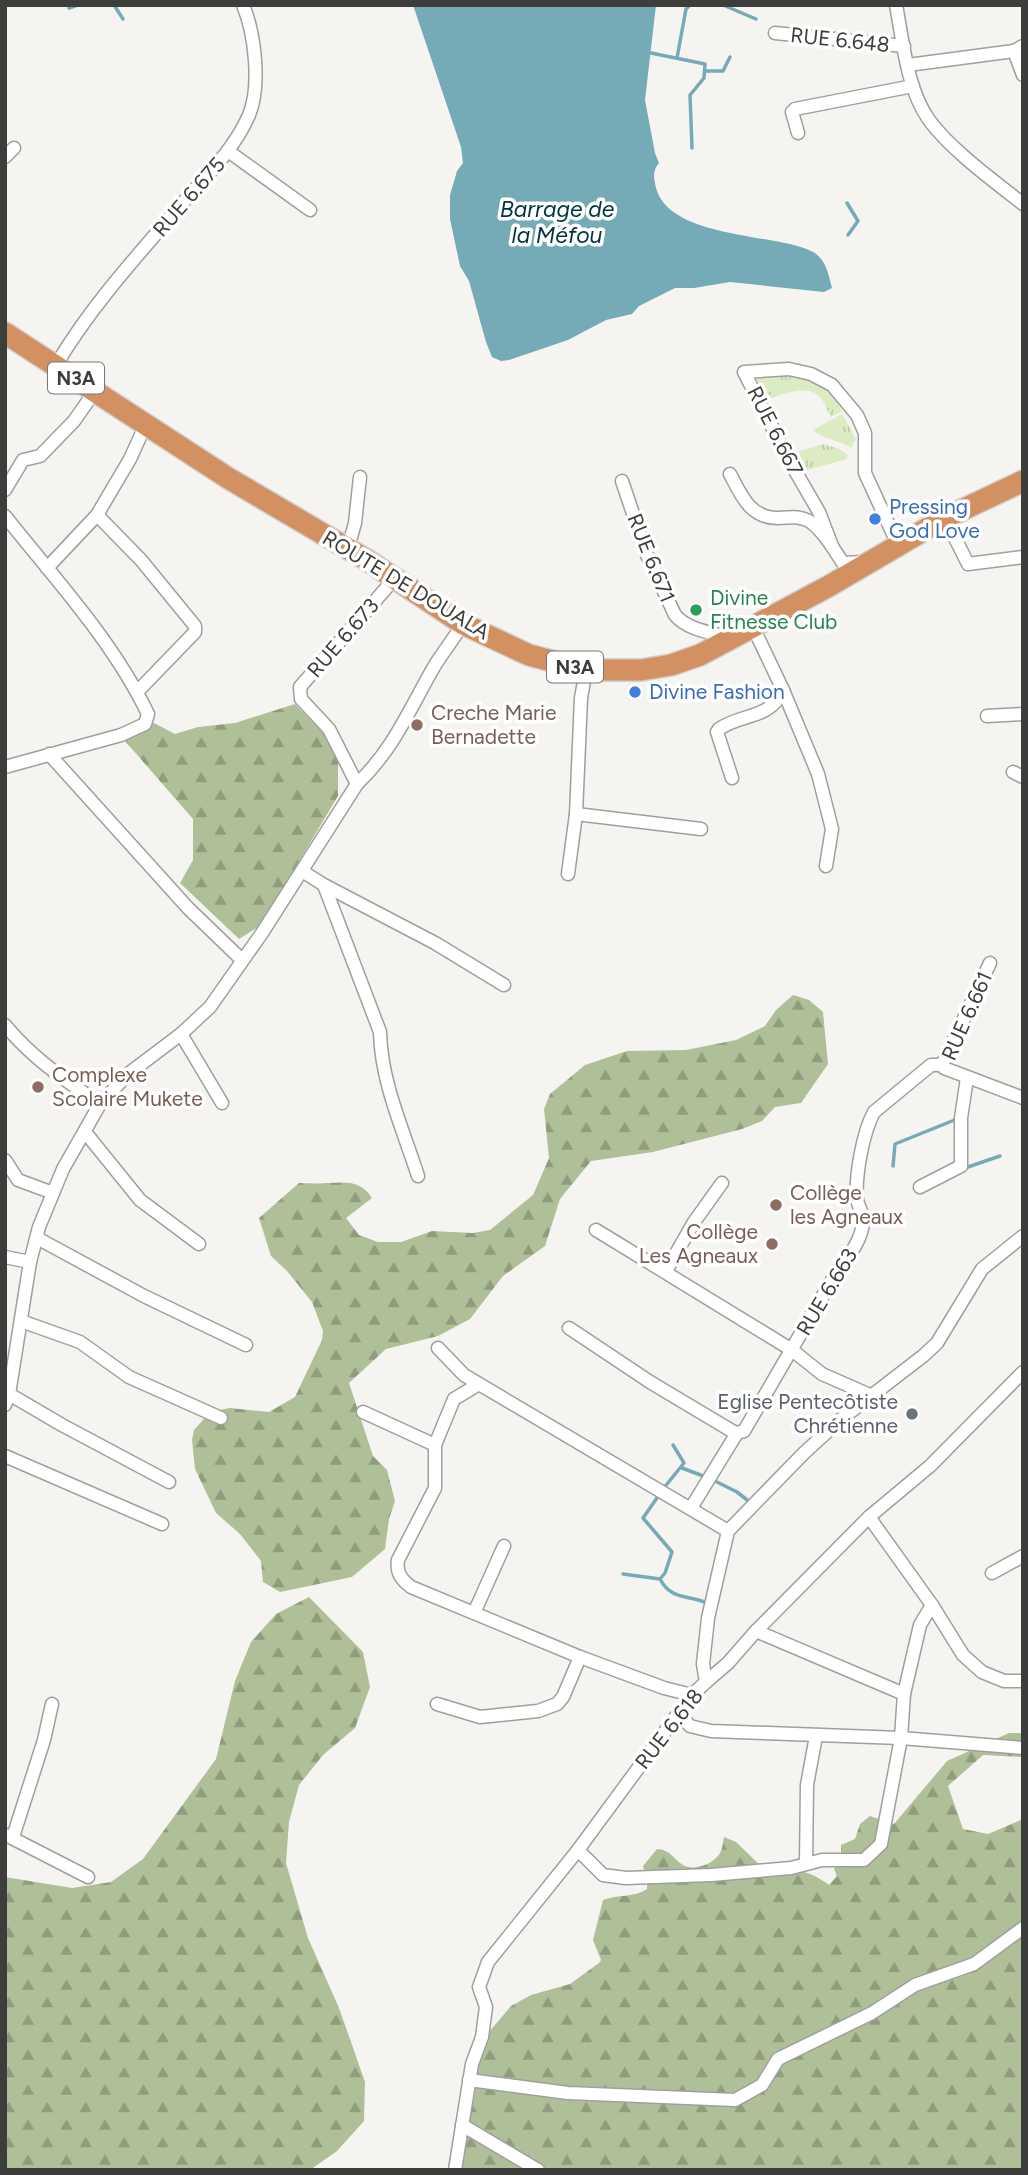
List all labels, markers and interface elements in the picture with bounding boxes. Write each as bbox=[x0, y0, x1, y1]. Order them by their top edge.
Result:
street label: RUE 6.648 bbox=[789, 22, 891, 57]
street label: RUE 6.675 bbox=[147, 152, 230, 242]
water label: Barrage de la Méfou bbox=[500, 195, 615, 249]
road number: N3A bbox=[48, 362, 104, 394]
street label: RUE 6.667 bbox=[742, 382, 809, 480]
place label: Pressing God Love bbox=[889, 494, 980, 543]
street label: RUE 6.671 bbox=[622, 510, 681, 606]
marker: Pressing God Love bbox=[867, 511, 883, 527]
street label: ROUTE DE DOUALA bbox=[318, 525, 494, 644]
place label: Divine Fitnesse Club bbox=[710, 585, 837, 634]
street label: RUE 6.673 bbox=[302, 593, 384, 682]
marker: Divine Fitnesse Club bbox=[688, 602, 704, 618]
road number: N3A bbox=[547, 652, 603, 682]
place label: Divine Fashion bbox=[649, 679, 785, 704]
marker: Divine Fashion bbox=[627, 684, 643, 700]
place label: Creche Marie Bernadette bbox=[431, 700, 556, 749]
marker: Creche Marie Bernadette bbox=[409, 717, 425, 733]
street label: RUE 6.661 bbox=[936, 968, 997, 1064]
place label: Complexe Scolaire Mukete bbox=[52, 1062, 203, 1111]
marker: Complexe Scolaire Mukete bbox=[30, 1079, 46, 1095]
place label: Collège les Agneaux bbox=[790, 1180, 903, 1229]
marker: Collège les Agneaux bbox=[768, 1197, 784, 1213]
place label: Collège Les Agneaux bbox=[639, 1219, 758, 1268]
marker: Collège Les Agneaux bbox=[764, 1236, 780, 1252]
street label: RUE 6.663 bbox=[791, 1244, 862, 1340]
place label: Eglise Pentecôtiste Chrétienne bbox=[717, 1389, 898, 1438]
marker: Eglise Pentecôtiste Chrétienne bbox=[904, 1406, 920, 1422]
street label: RUE 6.618 bbox=[629, 1683, 708, 1774]

